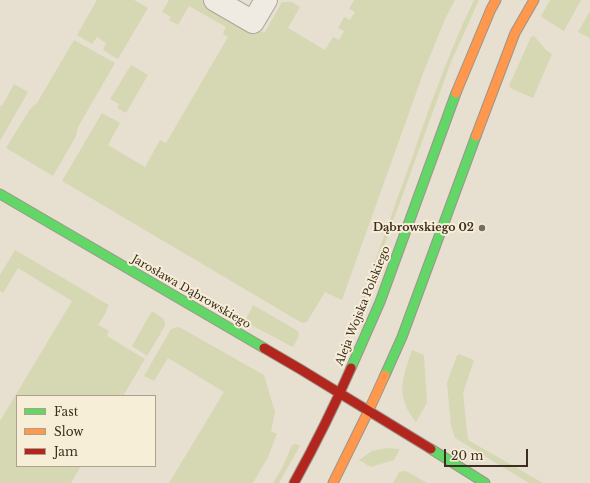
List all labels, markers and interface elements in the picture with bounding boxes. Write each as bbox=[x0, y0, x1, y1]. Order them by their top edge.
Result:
place label: Dąbrowskiego 02 bbox=[373, 221, 474, 235]
marker: Dąbrowskiego 02 bbox=[477, 223, 487, 233]
street label: Aleja Wojska Polskiego bbox=[333, 244, 393, 368]
street label: Jarosława Dąbrowskiego bbox=[129, 252, 253, 332]
legend bbox=[16, 395, 156, 467]
text: Fast bbox=[54, 404, 78, 419]
text: Slow bbox=[54, 424, 83, 439]
scale bar bbox=[446, 441, 530, 467]
text: Jam bbox=[54, 444, 78, 459]
text: 20 m bbox=[451, 448, 483, 463]

